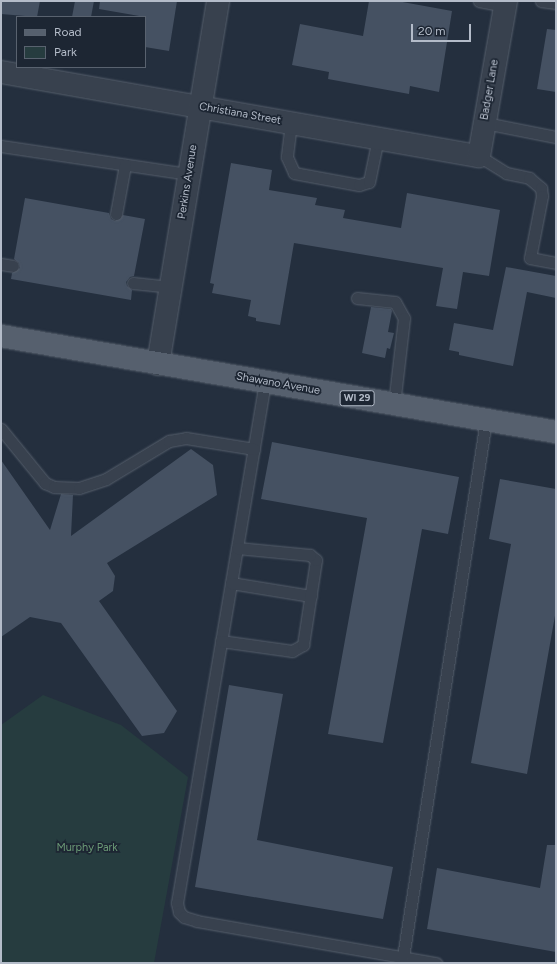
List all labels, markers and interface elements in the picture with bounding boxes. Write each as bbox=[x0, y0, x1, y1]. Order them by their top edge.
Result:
legend bbox=[16, 16, 146, 68]
scale bar bbox=[413, 16, 473, 42]
text: 20 m bbox=[418, 24, 446, 38]
text: Road bbox=[54, 25, 82, 39]
text: Park bbox=[54, 45, 77, 59]
street label: Badger Lane bbox=[478, 59, 502, 121]
street label: Christiana Street bbox=[198, 100, 282, 128]
street label: Perkins Avenue bbox=[176, 144, 200, 220]
street label: Shawano Avenue bbox=[235, 370, 321, 398]
road number: WI 29 bbox=[339, 390, 375, 406]
park label: Murphy Park bbox=[56, 841, 118, 855]

